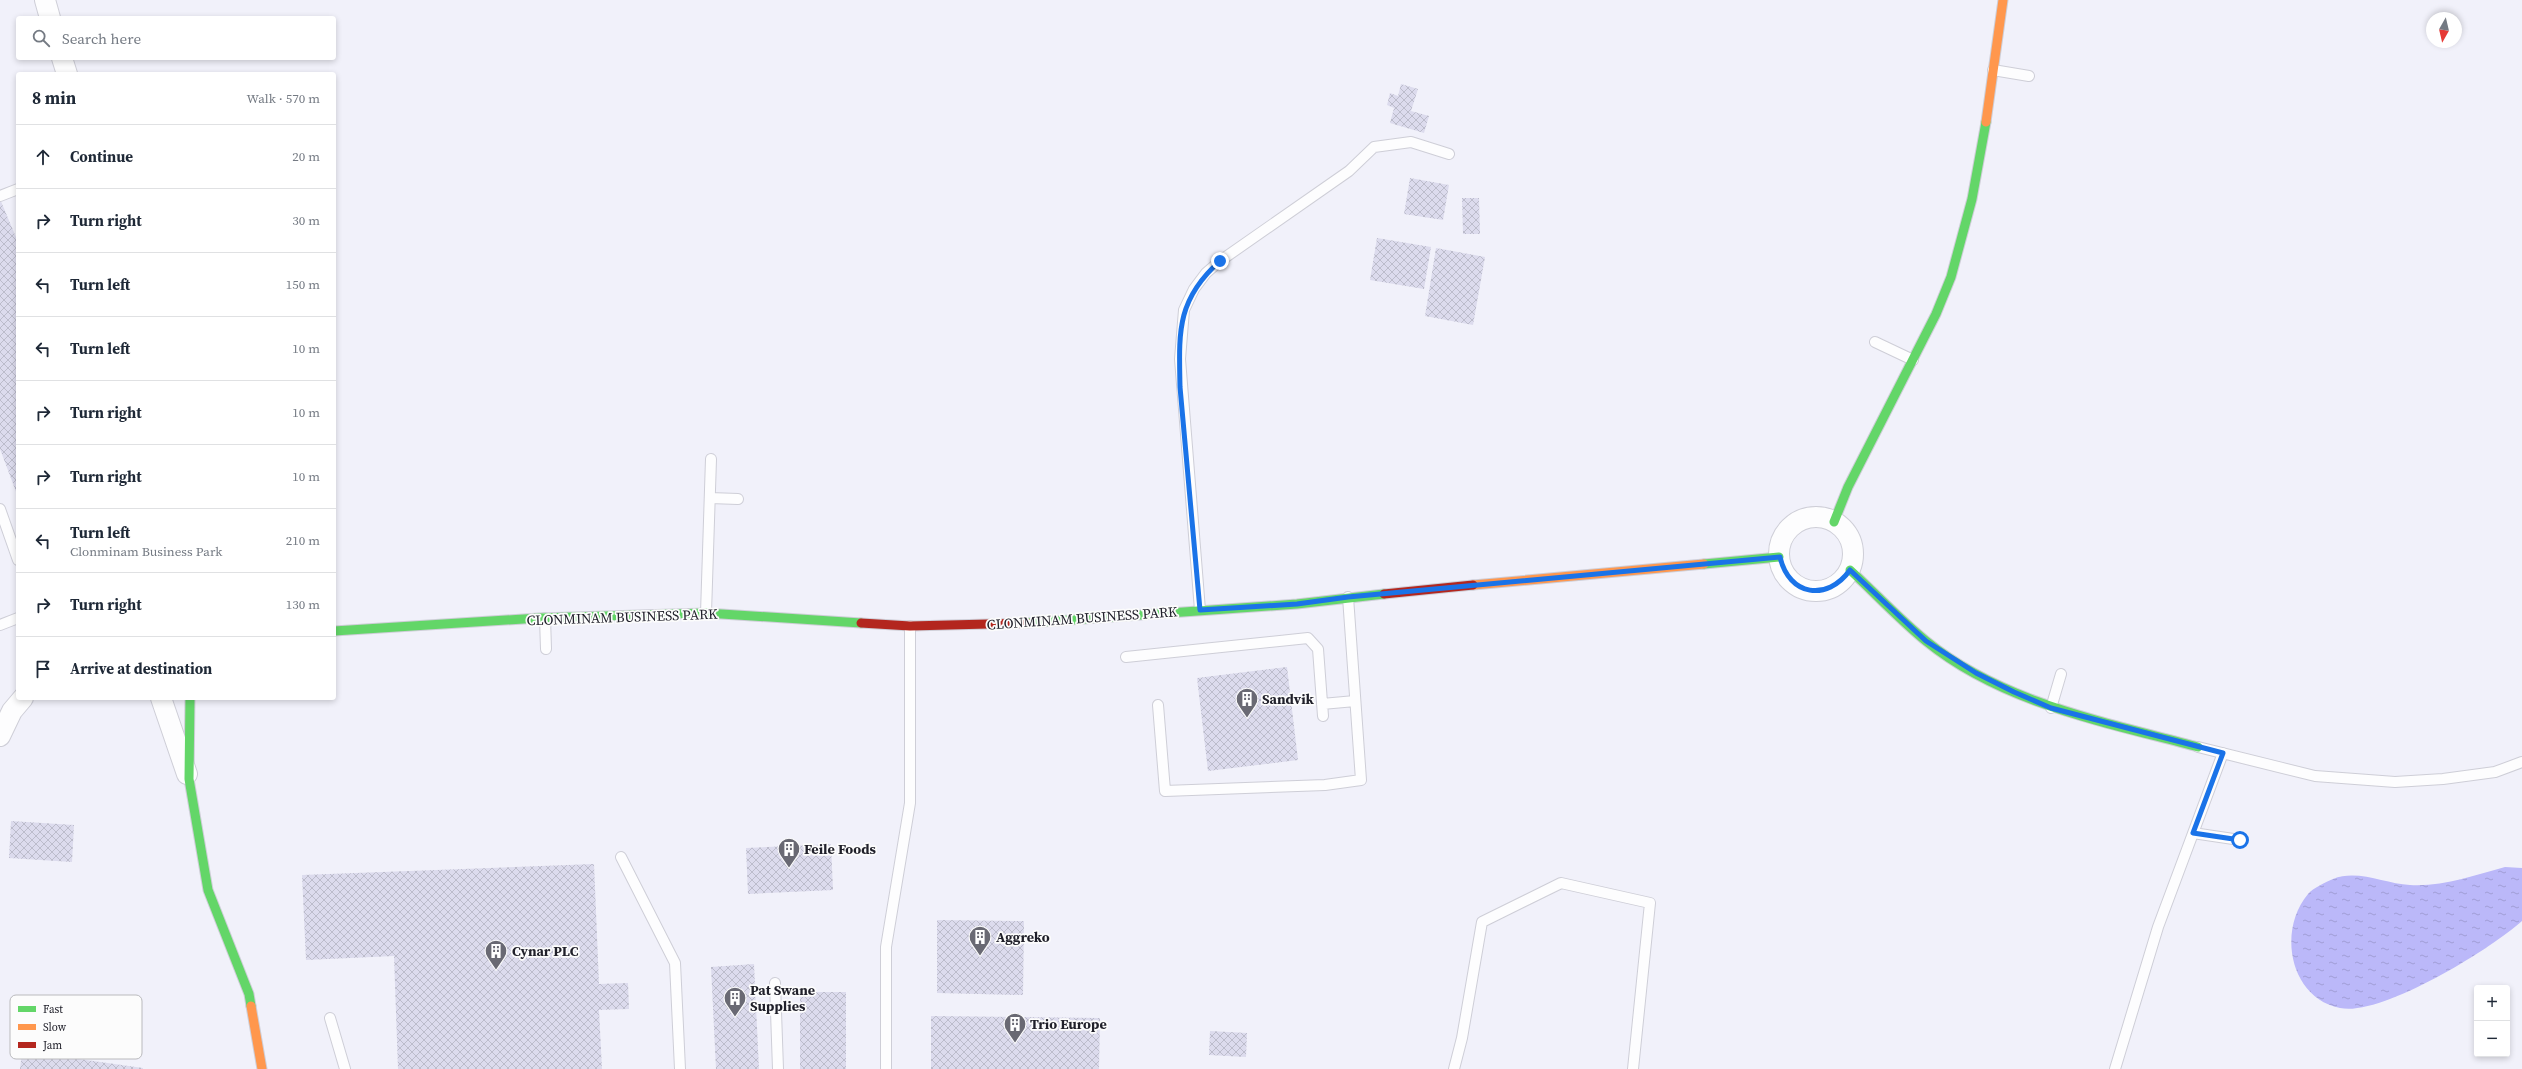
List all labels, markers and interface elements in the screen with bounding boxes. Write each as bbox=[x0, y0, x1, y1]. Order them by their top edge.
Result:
north arrow bbox=[2426, 12, 2462, 48]
search box bbox=[16, 16, 336, 60]
icon: search bbox=[30, 27, 52, 49]
text: Search here bbox=[62, 28, 141, 49]
text: 8 min bbox=[32, 86, 76, 110]
text: Walk · 570 m bbox=[247, 90, 320, 107]
icon: ahead bbox=[32, 146, 54, 168]
text: Continue bbox=[70, 146, 133, 167]
text: 20 m bbox=[292, 148, 320, 165]
icon: right bbox=[32, 210, 54, 232]
text: Turn right bbox=[70, 210, 142, 231]
text: 30 m bbox=[292, 212, 320, 229]
route end bbox=[1211, 252, 1229, 270]
icon: left bbox=[32, 274, 54, 296]
text: Turn left bbox=[70, 274, 130, 295]
text: 150 m bbox=[286, 276, 320, 293]
icon: left bbox=[32, 338, 54, 360]
text: Turn left bbox=[70, 338, 130, 359]
text: 10 m bbox=[292, 340, 320, 357]
icon: right bbox=[32, 402, 54, 424]
text: Turn right bbox=[70, 402, 142, 423]
text: 10 m bbox=[292, 404, 320, 421]
icon: right bbox=[32, 466, 54, 488]
text: Turn right bbox=[70, 466, 142, 487]
text: 10 m bbox=[292, 468, 320, 485]
text: Turn left bbox=[70, 522, 130, 543]
icon: left bbox=[32, 530, 54, 552]
text: 210 m bbox=[286, 532, 320, 549]
text: Clonminam Business Park bbox=[70, 543, 222, 560]
icon: right bbox=[32, 594, 54, 616]
text: Turn right bbox=[70, 594, 142, 615]
text: 130 m bbox=[286, 596, 320, 613]
street label: CLONMINAM BUSINESS PARK bbox=[986, 601, 1179, 635]
street label: CLONMINAM BUSINESS PARK bbox=[526, 604, 718, 630]
icon: arrive bbox=[32, 658, 54, 680]
text: Arrive at destination bbox=[70, 658, 212, 679]
building icon: Sandvik bbox=[1234, 686, 1260, 719]
place label: Sandvik bbox=[1262, 689, 1315, 709]
route start bbox=[2231, 831, 2249, 849]
building icon: Feile Foods bbox=[776, 836, 802, 869]
place label: Feile Foods bbox=[804, 839, 877, 859]
building icon: Aggreko bbox=[967, 924, 993, 957]
place label: Aggreko bbox=[996, 927, 1050, 947]
building icon: Cynar PLC bbox=[483, 938, 509, 971]
place label: Cynar PLC bbox=[512, 941, 579, 961]
place label: Pat Swane Supplies bbox=[750, 980, 815, 1016]
building icon: Pat Swane Supplies bbox=[722, 985, 748, 1018]
map controls bbox=[2474, 985, 2510, 1057]
button: + bbox=[2474, 985, 2510, 1021]
legend bbox=[10, 995, 142, 1059]
text: Fast bbox=[43, 1002, 63, 1017]
building icon: Trio Europe bbox=[1002, 1011, 1028, 1044]
place label: Trio Europe bbox=[1030, 1014, 1107, 1034]
text: Slow bbox=[43, 1020, 67, 1035]
button: − bbox=[2474, 1021, 2510, 1057]
text: Jam bbox=[42, 1038, 62, 1053]

